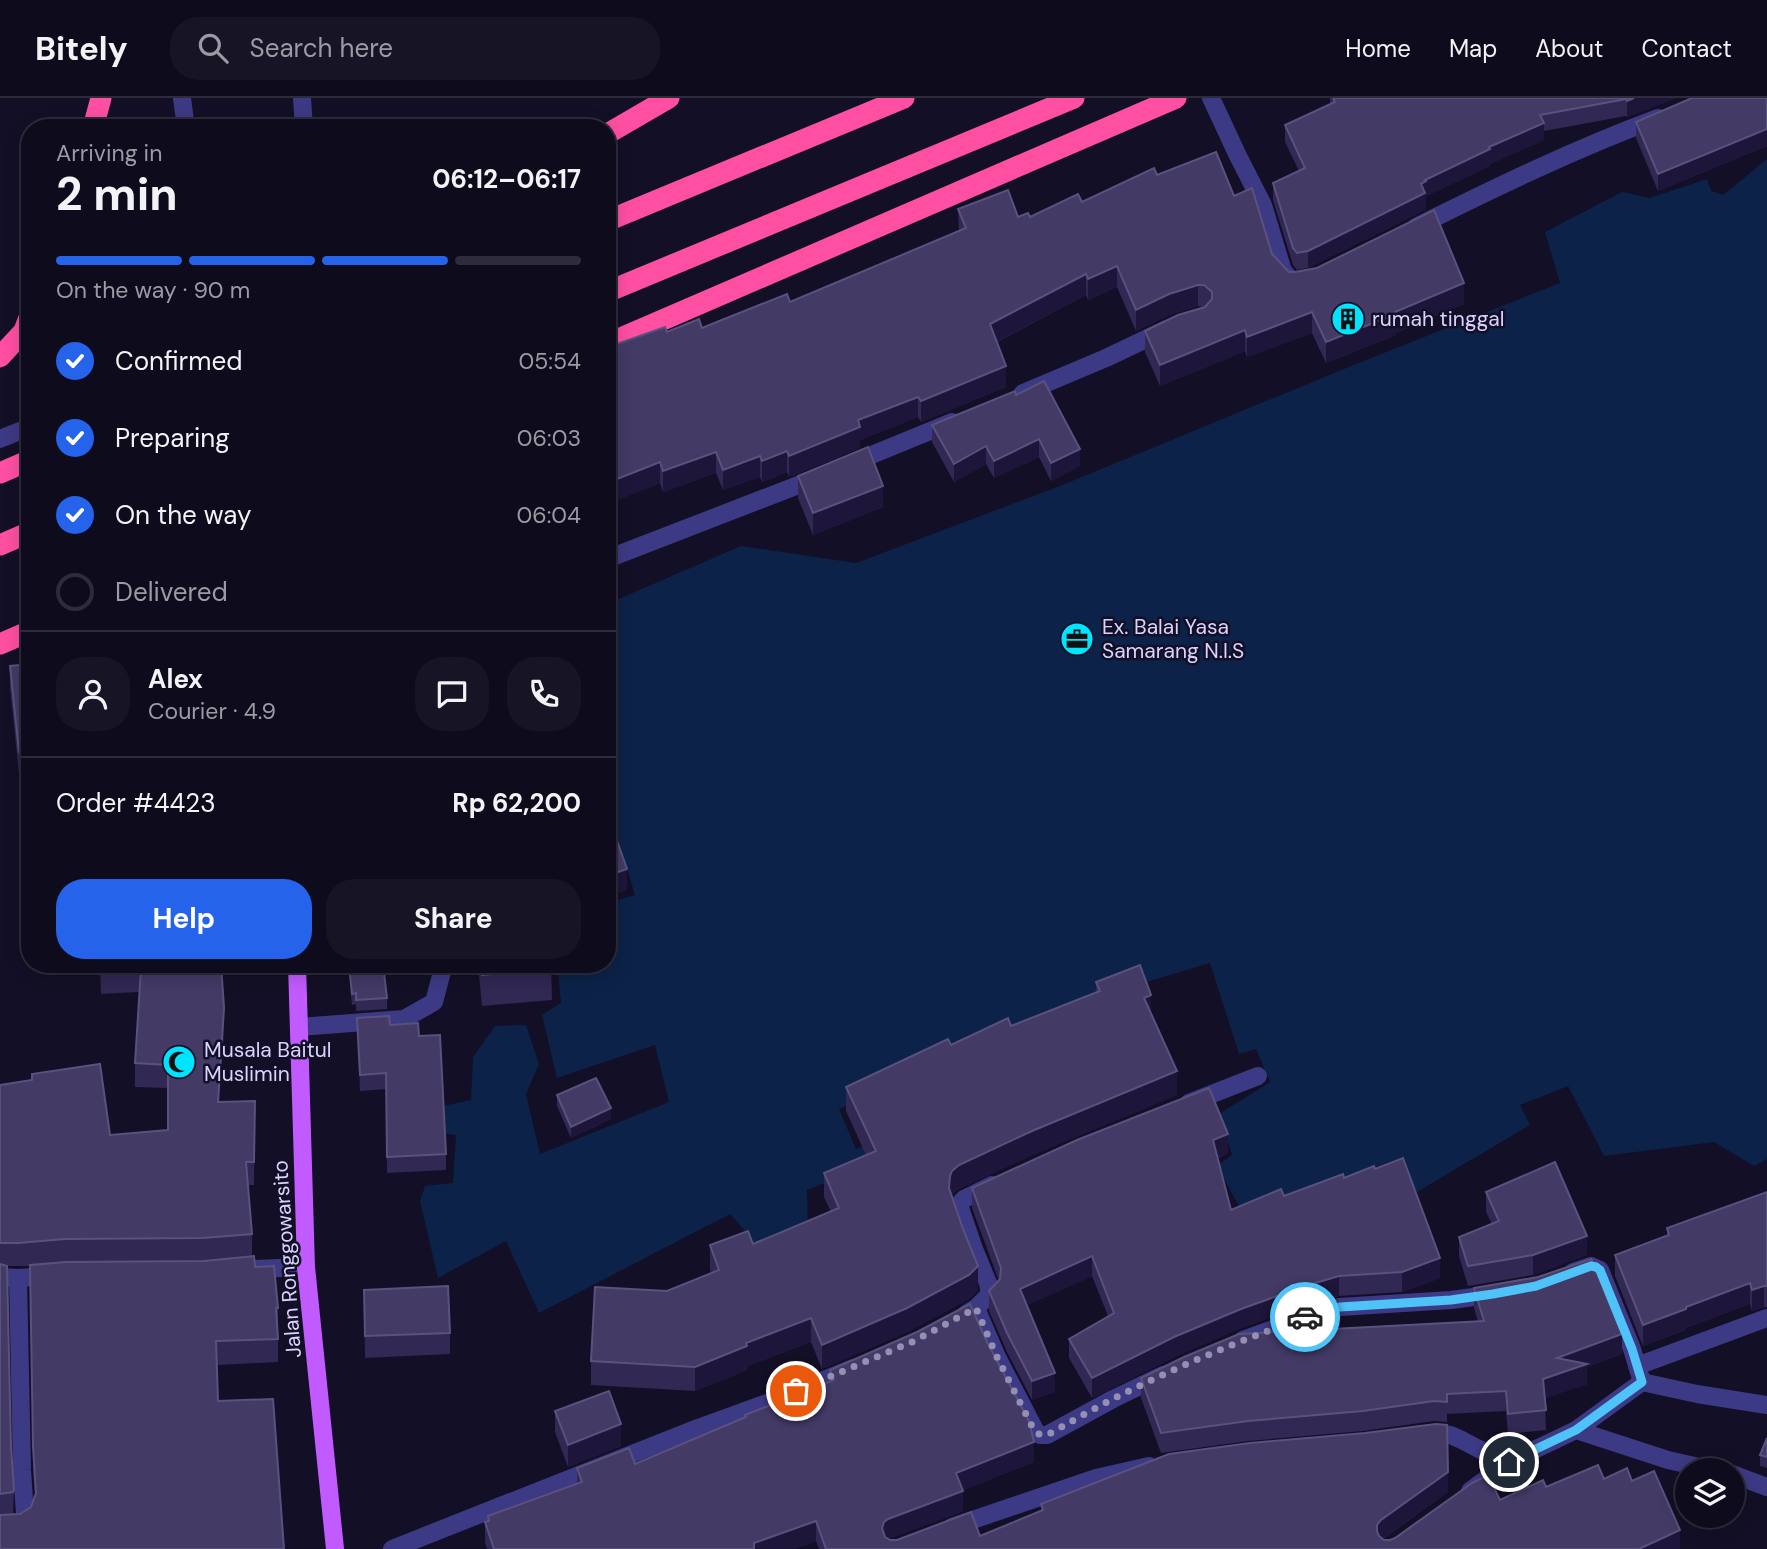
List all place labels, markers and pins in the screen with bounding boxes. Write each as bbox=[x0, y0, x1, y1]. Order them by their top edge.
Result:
building icon: rumah tinggal bbox=[1329, 300, 1367, 338]
place label: rumah tinggal bbox=[1372, 305, 1504, 333]
place label: Ex. Balai Yasa Samarang N.I.S bbox=[1102, 613, 1244, 665]
office icon: Ex. Balai Yasa Samarang N.I.S bbox=[1058, 620, 1096, 658]
place label: Musala Baitul Muslimin bbox=[204, 1036, 331, 1088]
mosque icon: Musala Baitul Muslimin bbox=[160, 1043, 198, 1081]
pin bbox=[766, 1361, 826, 1421]
pin bbox=[1479, 1432, 1539, 1492]

